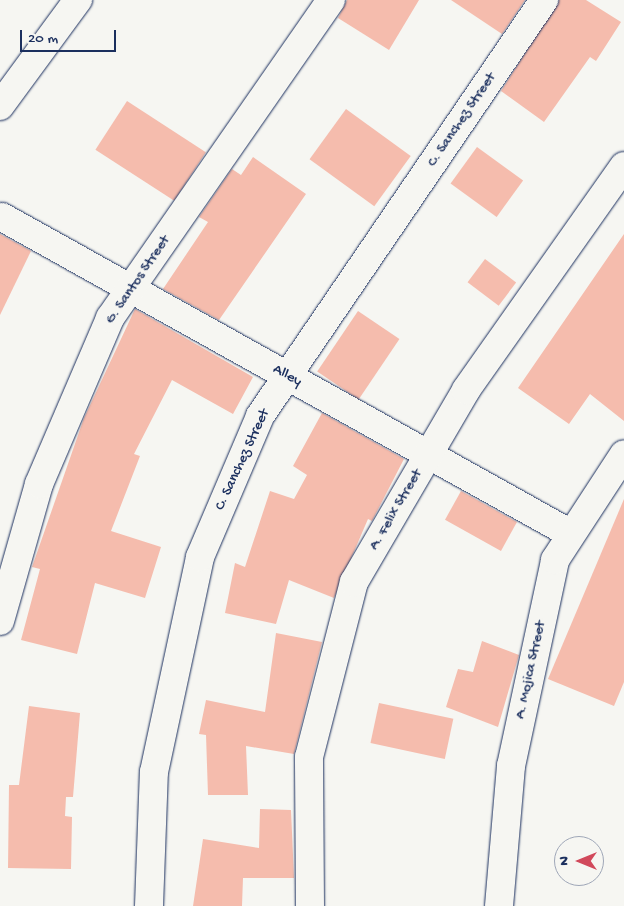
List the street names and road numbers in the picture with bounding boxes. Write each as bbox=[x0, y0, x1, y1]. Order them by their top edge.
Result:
street label: C. Sanchez Street bbox=[424, 69, 500, 171]
street label: G. Santos Street bbox=[102, 232, 174, 328]
street label: Alley bbox=[269, 361, 305, 391]
street label: C. Sanchez Street bbox=[212, 406, 274, 514]
street label: A. Felix Street bbox=[366, 466, 426, 554]
street label: A. Mojica Street bbox=[512, 619, 550, 721]

